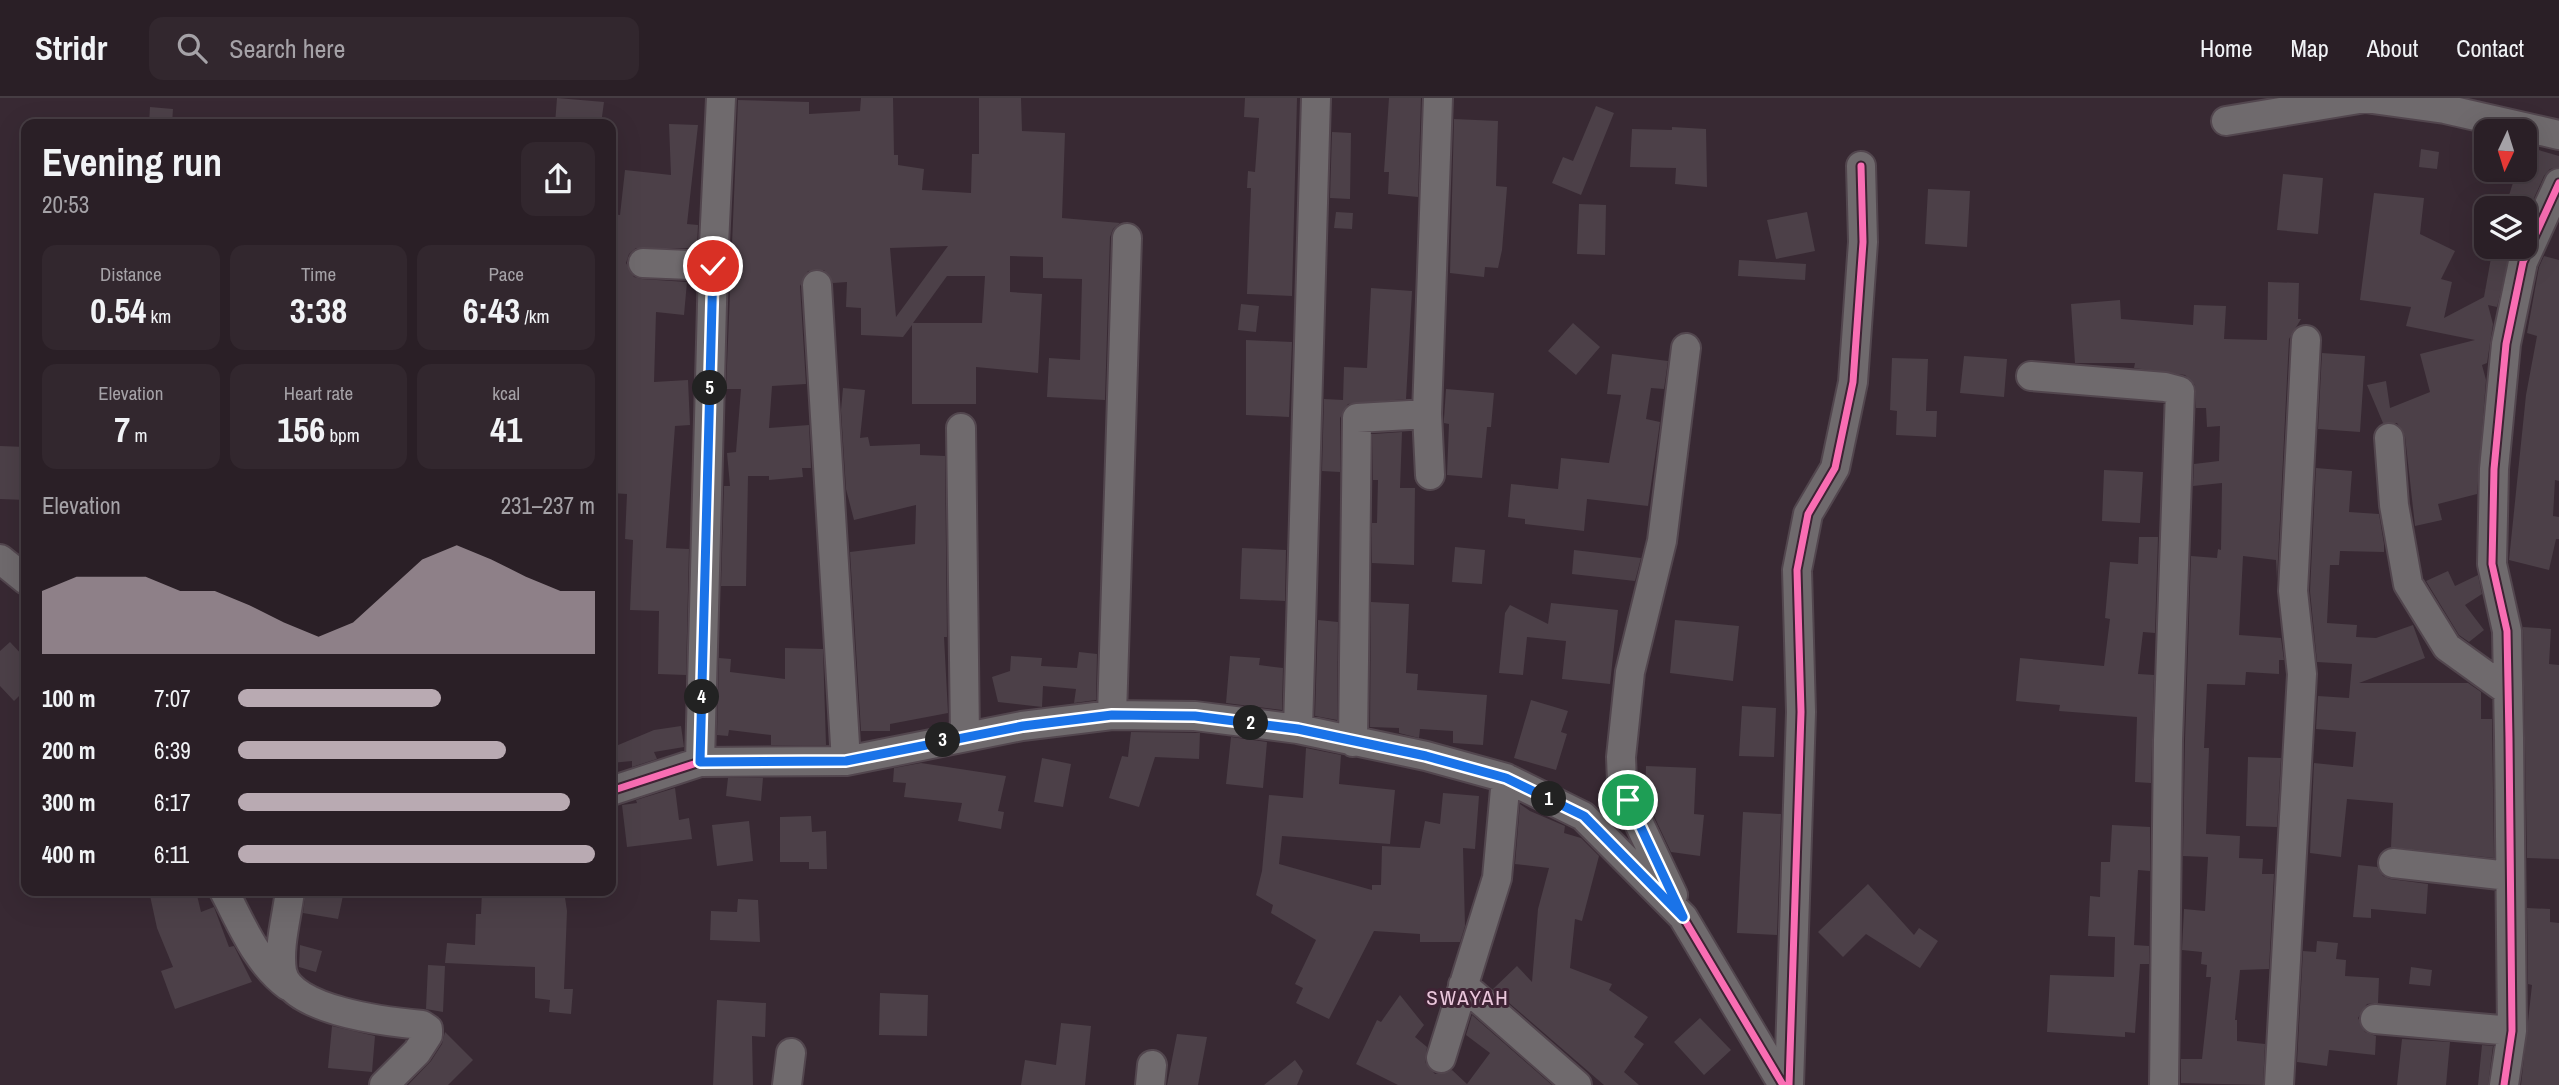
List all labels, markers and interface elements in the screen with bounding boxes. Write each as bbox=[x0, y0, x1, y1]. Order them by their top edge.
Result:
search box bbox=[149, 17, 639, 80]
text: Stridr bbox=[35, 26, 107, 70]
icon: search bbox=[173, 29, 211, 67]
text: Search here bbox=[229, 31, 345, 66]
text: Home bbox=[2200, 32, 2252, 64]
text: Map bbox=[2290, 32, 2329, 64]
text: About bbox=[2367, 32, 2418, 64]
text: Contact bbox=[2456, 32, 2524, 64]
north arrow bbox=[2474, 119, 2538, 182]
map controls bbox=[2474, 119, 2537, 259]
text: Evening run bbox=[42, 137, 222, 188]
button: share bbox=[521, 142, 595, 216]
text: 20:53 bbox=[42, 189, 89, 220]
button: layers bbox=[2474, 196, 2537, 259]
pin bbox=[683, 236, 743, 296]
icon: check bbox=[694, 247, 732, 285]
text: Distance bbox=[100, 261, 162, 287]
text: Time bbox=[301, 261, 336, 287]
text: Pace bbox=[488, 261, 524, 287]
text: 0.54 bbox=[90, 287, 146, 334]
text: 3:38 bbox=[290, 287, 347, 334]
text: 6:43 bbox=[463, 287, 520, 334]
text: km bbox=[146, 303, 171, 329]
text: /km bbox=[520, 303, 550, 329]
pin: 5 bbox=[692, 370, 728, 406]
text: 5 bbox=[705, 374, 714, 400]
text: Elevation bbox=[98, 380, 163, 406]
text: Heart rate bbox=[284, 380, 353, 406]
text: kcal bbox=[492, 380, 520, 406]
text: 7 bbox=[114, 406, 130, 453]
text: 156 bbox=[277, 406, 325, 453]
text: 41 bbox=[490, 406, 522, 453]
text: m bbox=[130, 422, 147, 448]
text: bpm bbox=[325, 422, 360, 448]
text: Elevation bbox=[42, 490, 121, 521]
text: 231–237 m bbox=[501, 490, 595, 521]
pin: 4 bbox=[684, 680, 720, 714]
text: 100 m bbox=[42, 683, 95, 714]
text: 7:07 bbox=[154, 683, 191, 714]
text: 4 bbox=[697, 683, 706, 709]
pin: 2 bbox=[1234, 706, 1268, 740]
text: 2 bbox=[1246, 709, 1255, 735]
pin: 3 bbox=[926, 722, 960, 758]
text: 3 bbox=[938, 726, 947, 752]
text: 200 m bbox=[42, 735, 95, 766]
text: 6:39 bbox=[154, 735, 191, 766]
pin bbox=[1598, 770, 1658, 830]
icon: arrive bbox=[1609, 781, 1647, 819]
pin: 1 bbox=[1532, 782, 1566, 816]
text: 1 bbox=[1544, 785, 1553, 811]
text: 300 m bbox=[42, 787, 95, 818]
text: 6:17 bbox=[154, 787, 191, 818]
text: 400 m bbox=[42, 839, 95, 870]
text: 6:11 bbox=[154, 839, 189, 870]
district label: SWAYAH bbox=[1426, 983, 1510, 1012]

